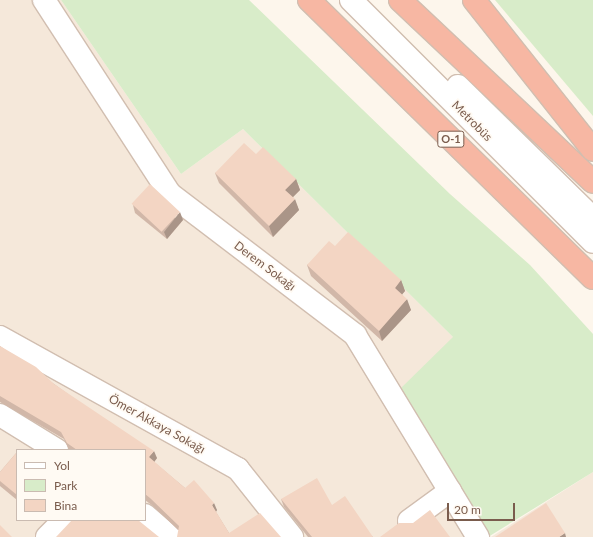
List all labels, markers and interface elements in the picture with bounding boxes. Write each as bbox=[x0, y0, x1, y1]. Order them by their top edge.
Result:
street label: Metrobüs bbox=[449, 98, 495, 144]
road number: O-1 bbox=[437, 130, 465, 148]
street label: Derem Sokağı bbox=[231, 238, 299, 294]
street label: Ömer Akkaya Sokağı bbox=[106, 391, 208, 457]
legend bbox=[16, 449, 146, 521]
text: Yol bbox=[54, 458, 70, 473]
text: Park bbox=[54, 478, 77, 493]
scale bar bbox=[449, 495, 517, 521]
text: Bina bbox=[54, 498, 77, 513]
text: 20 m bbox=[454, 502, 481, 517]

